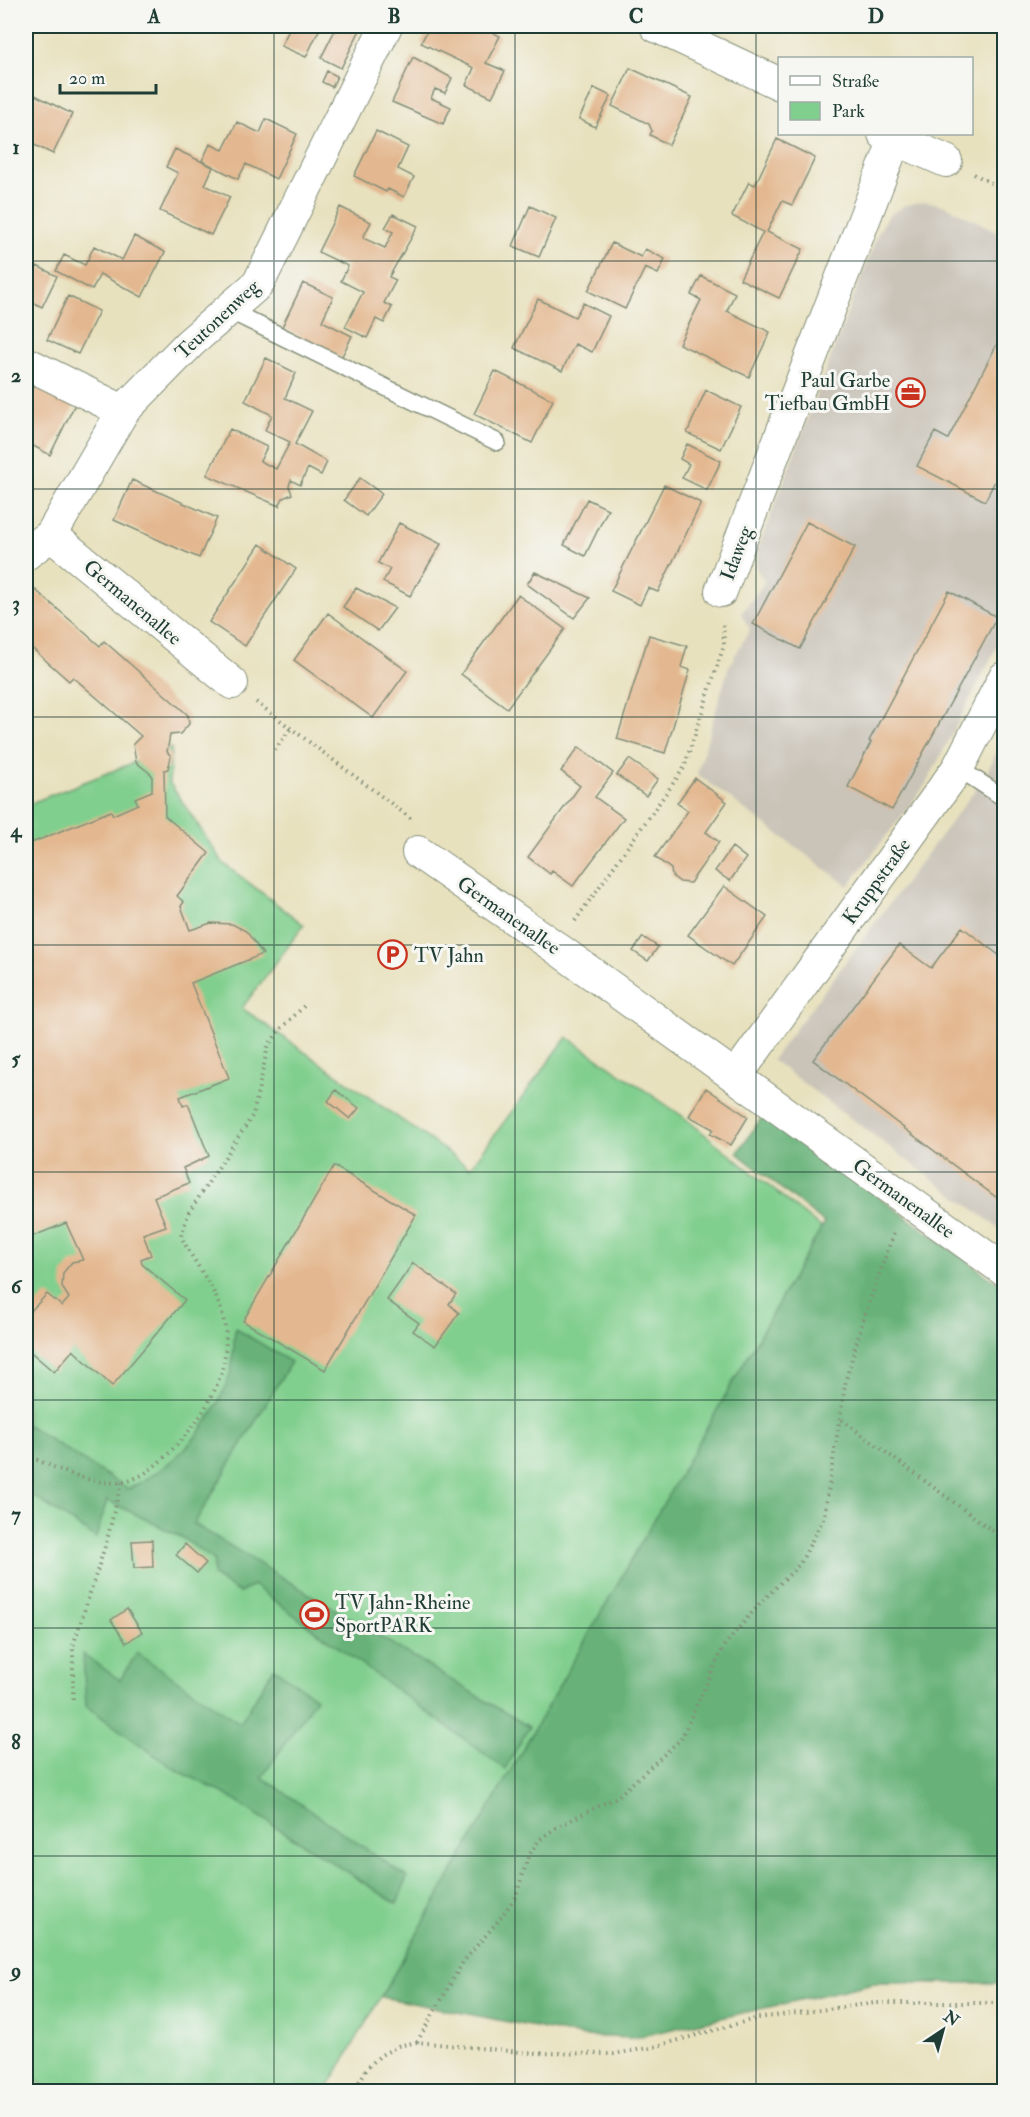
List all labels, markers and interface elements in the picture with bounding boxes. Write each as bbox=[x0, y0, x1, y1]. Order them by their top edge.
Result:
text: A bbox=[147, 4, 161, 29]
text: B bbox=[387, 4, 401, 29]
text: C bbox=[629, 4, 643, 29]
text: D bbox=[868, 4, 884, 29]
scale bar bbox=[60, 57, 156, 95]
legend bbox=[778, 57, 973, 135]
text: 20 m bbox=[69, 67, 105, 90]
text: Straße bbox=[832, 70, 880, 93]
text: Park bbox=[832, 100, 865, 123]
text: 1 bbox=[12, 135, 20, 160]
street label: Teutonenweg bbox=[170, 273, 266, 365]
text: 2 bbox=[11, 363, 21, 388]
place label: Paul Garbe Tiefbau GmbH bbox=[765, 368, 890, 416]
office icon: Paul Garbe Tiefbau GmbH bbox=[895, 376, 927, 408]
street label: Idaweg bbox=[715, 521, 759, 584]
street label: Germanenallee bbox=[79, 554, 187, 651]
text: 3 bbox=[12, 591, 20, 616]
text: 4 bbox=[10, 818, 23, 843]
street label: Kruppstraße bbox=[837, 833, 917, 930]
street label: Germanenallee bbox=[452, 871, 565, 960]
parking icon: TV Jahn bbox=[377, 939, 409, 971]
place label: TV Jahn bbox=[414, 943, 484, 968]
text: 5 bbox=[12, 1046, 22, 1071]
street label: Germanenallee bbox=[848, 1153, 960, 1244]
text: 6 bbox=[11, 1274, 23, 1299]
text: 7 bbox=[11, 1502, 21, 1527]
place label: TV Jahn-Rheine SportPARK bbox=[335, 1590, 470, 1639]
sports icon: TV Jahn-Rheine SportPARK bbox=[298, 1598, 330, 1630]
text: 8 bbox=[11, 1730, 21, 1755]
text: 9 bbox=[9, 1958, 21, 1983]
north arrow bbox=[913, 2000, 973, 2060]
text: N bbox=[939, 2006, 963, 2031]

